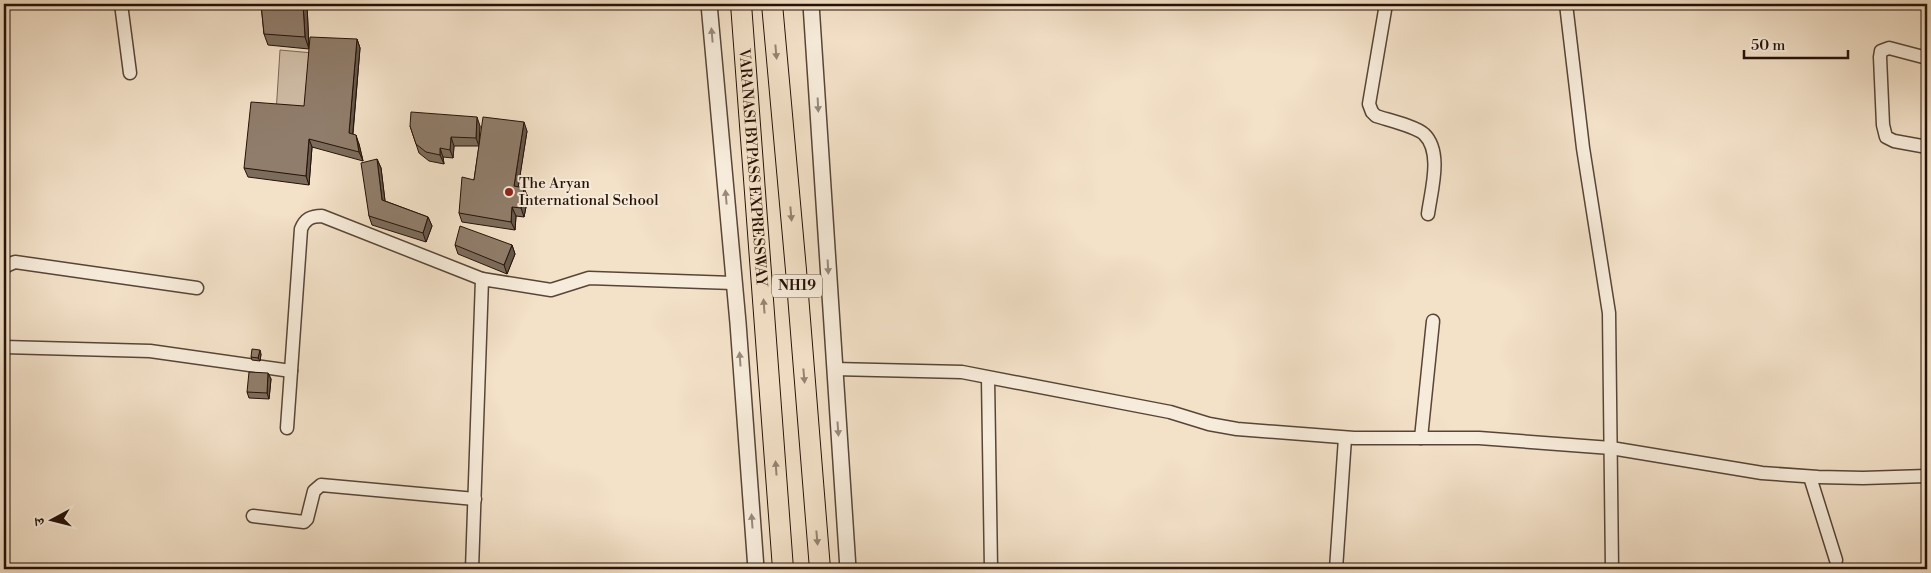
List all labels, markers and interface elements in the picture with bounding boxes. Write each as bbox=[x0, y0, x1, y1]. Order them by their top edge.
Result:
one-way arrow bbox=[707, 27, 715, 43]
scale bar bbox=[1744, 28, 1847, 60]
text: 50 m bbox=[1751, 36, 1785, 55]
one-way arrow bbox=[772, 45, 780, 61]
street label: VARANASI BYPASS EXPRESSWAY bbox=[735, 47, 772, 288]
one-way arrow bbox=[815, 97, 823, 113]
place label: The Aryan International School bbox=[519, 174, 659, 210]
marker: The Aryan International School bbox=[503, 186, 515, 198]
one-way arrow bbox=[721, 189, 729, 205]
one-way arrow bbox=[787, 206, 795, 222]
one-way arrow bbox=[824, 259, 832, 275]
road number: NH19 bbox=[772, 274, 822, 298]
one-way arrow bbox=[759, 298, 767, 314]
one-way arrow bbox=[736, 350, 744, 366]
one-way arrow bbox=[801, 368, 809, 384]
one-way arrow bbox=[834, 421, 842, 437]
one-way arrow bbox=[771, 460, 779, 476]
north arrow bbox=[28, 496, 78, 546]
one-way arrow bbox=[748, 512, 756, 528]
text: उ bbox=[31, 516, 50, 527]
one-way arrow bbox=[813, 530, 821, 546]

